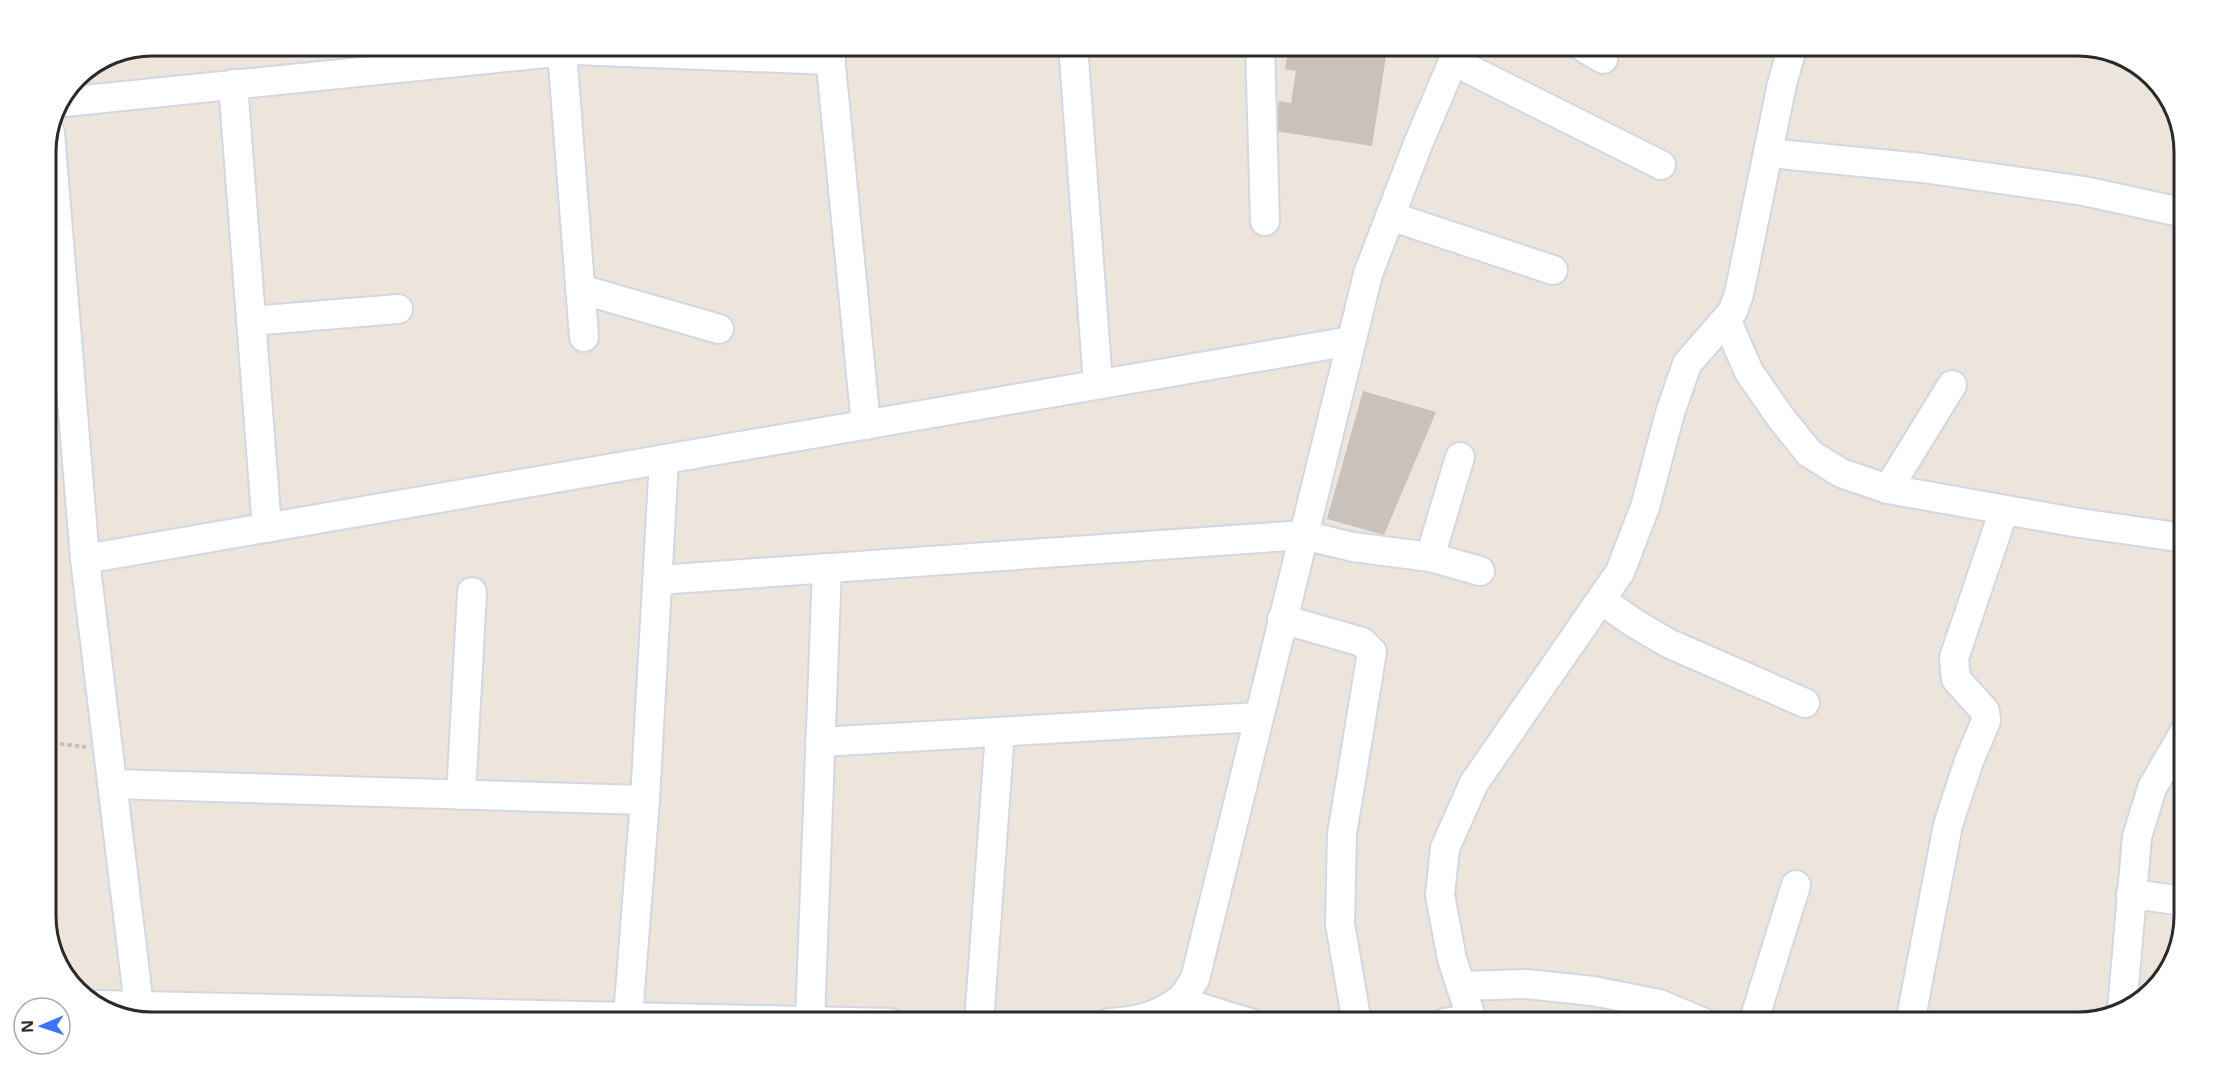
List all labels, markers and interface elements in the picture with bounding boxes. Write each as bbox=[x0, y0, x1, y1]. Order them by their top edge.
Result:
north arrow bbox=[12, 996, 72, 1056]
text: N bbox=[16, 1020, 38, 1033]

